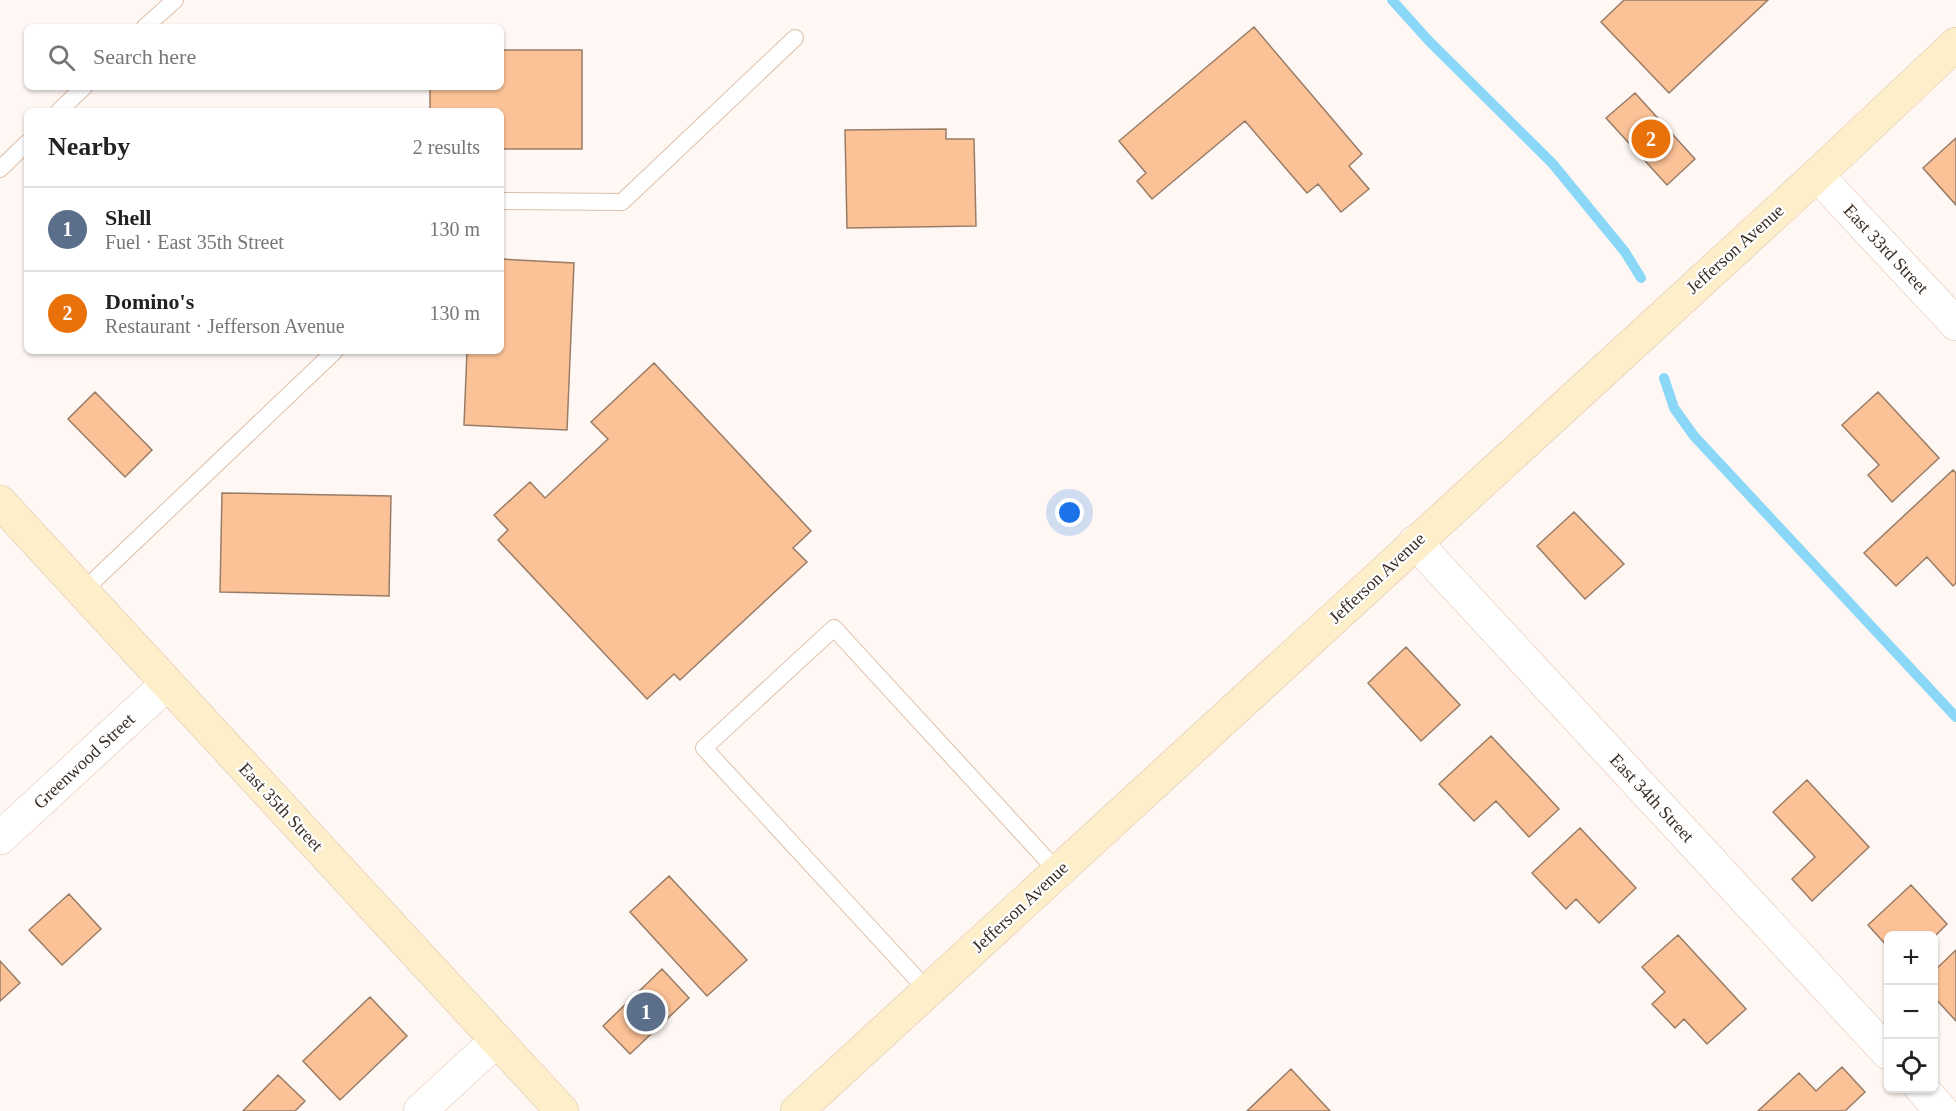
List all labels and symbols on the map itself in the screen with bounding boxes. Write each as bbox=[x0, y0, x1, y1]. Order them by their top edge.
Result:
pin: 2 bbox=[1632, 116, 1670, 162]
street label: Jefferson Avenue bbox=[1682, 200, 1788, 298]
street label: East 33rd Street bbox=[1839, 200, 1933, 298]
your location bbox=[1055, 498, 1084, 527]
street label: Jefferson Avenue bbox=[1325, 528, 1429, 628]
street label: Greenwood Street bbox=[29, 709, 139, 813]
street label: East 34th Street bbox=[1606, 749, 1698, 847]
street label: East 35th Street bbox=[235, 758, 327, 856]
street label: Jefferson Avenue bbox=[968, 857, 1072, 957]
pin: 1 bbox=[626, 990, 666, 1034]

